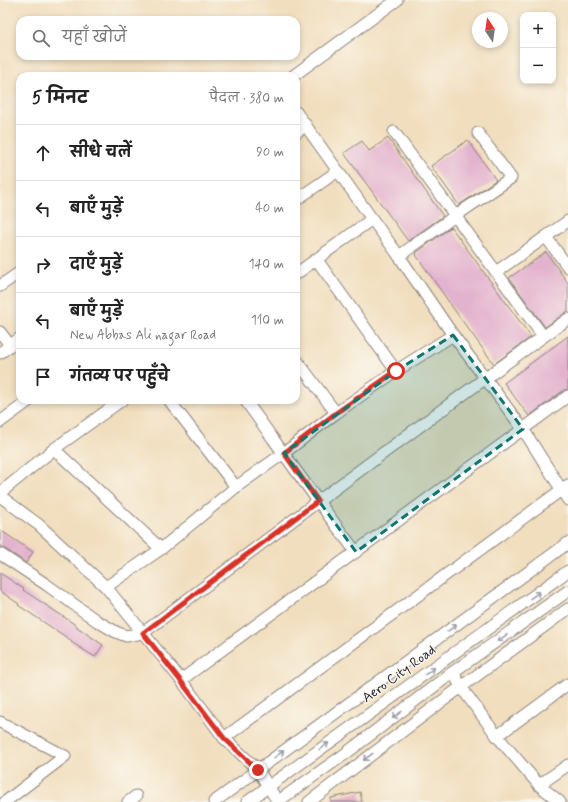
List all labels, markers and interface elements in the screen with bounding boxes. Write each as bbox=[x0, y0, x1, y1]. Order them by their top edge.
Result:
north arrow bbox=[472, 12, 508, 48]
map controls bbox=[520, 12, 556, 84]
button: + bbox=[520, 12, 556, 48]
search box bbox=[16, 16, 300, 60]
icon: search bbox=[30, 27, 52, 49]
text: यहाँ खोजें bbox=[62, 28, 127, 48]
button: − bbox=[520, 48, 556, 84]
text: 5 मिनट bbox=[32, 87, 88, 109]
text: पैदल · 380 m bbox=[209, 90, 284, 107]
icon: ahead bbox=[32, 142, 54, 164]
text: सीधे चलें bbox=[70, 143, 132, 163]
text: 90 m bbox=[256, 144, 284, 161]
icon: left bbox=[32, 198, 54, 220]
text: बाएँ मुड़ें bbox=[70, 199, 123, 219]
text: 40 m bbox=[255, 200, 284, 217]
icon: right bbox=[32, 254, 54, 276]
text: दाएँ मुड़ें bbox=[70, 255, 122, 275]
text: 140 m bbox=[249, 256, 284, 273]
text: बाएँ मुड़ें bbox=[70, 302, 123, 322]
icon: left bbox=[32, 310, 54, 332]
text: 110 m bbox=[251, 312, 284, 329]
text: New Abbas Ali nagar Road bbox=[70, 327, 216, 344]
route start bbox=[387, 362, 405, 380]
icon: arrive bbox=[32, 366, 54, 388]
text: गंतव्य पर पहुँचे bbox=[70, 367, 169, 387]
one-way arrow bbox=[530, 591, 541, 599]
one-way arrow bbox=[446, 624, 457, 632]
one-way arrow bbox=[497, 634, 508, 642]
street label: Aero City Road bbox=[358, 641, 440, 707]
one-way arrow bbox=[424, 666, 435, 675]
one-way arrow bbox=[392, 711, 403, 719]
one-way arrow bbox=[318, 742, 329, 750]
one-way arrow bbox=[274, 750, 285, 758]
one-way arrow bbox=[363, 753, 374, 762]
route end bbox=[249, 761, 267, 779]

